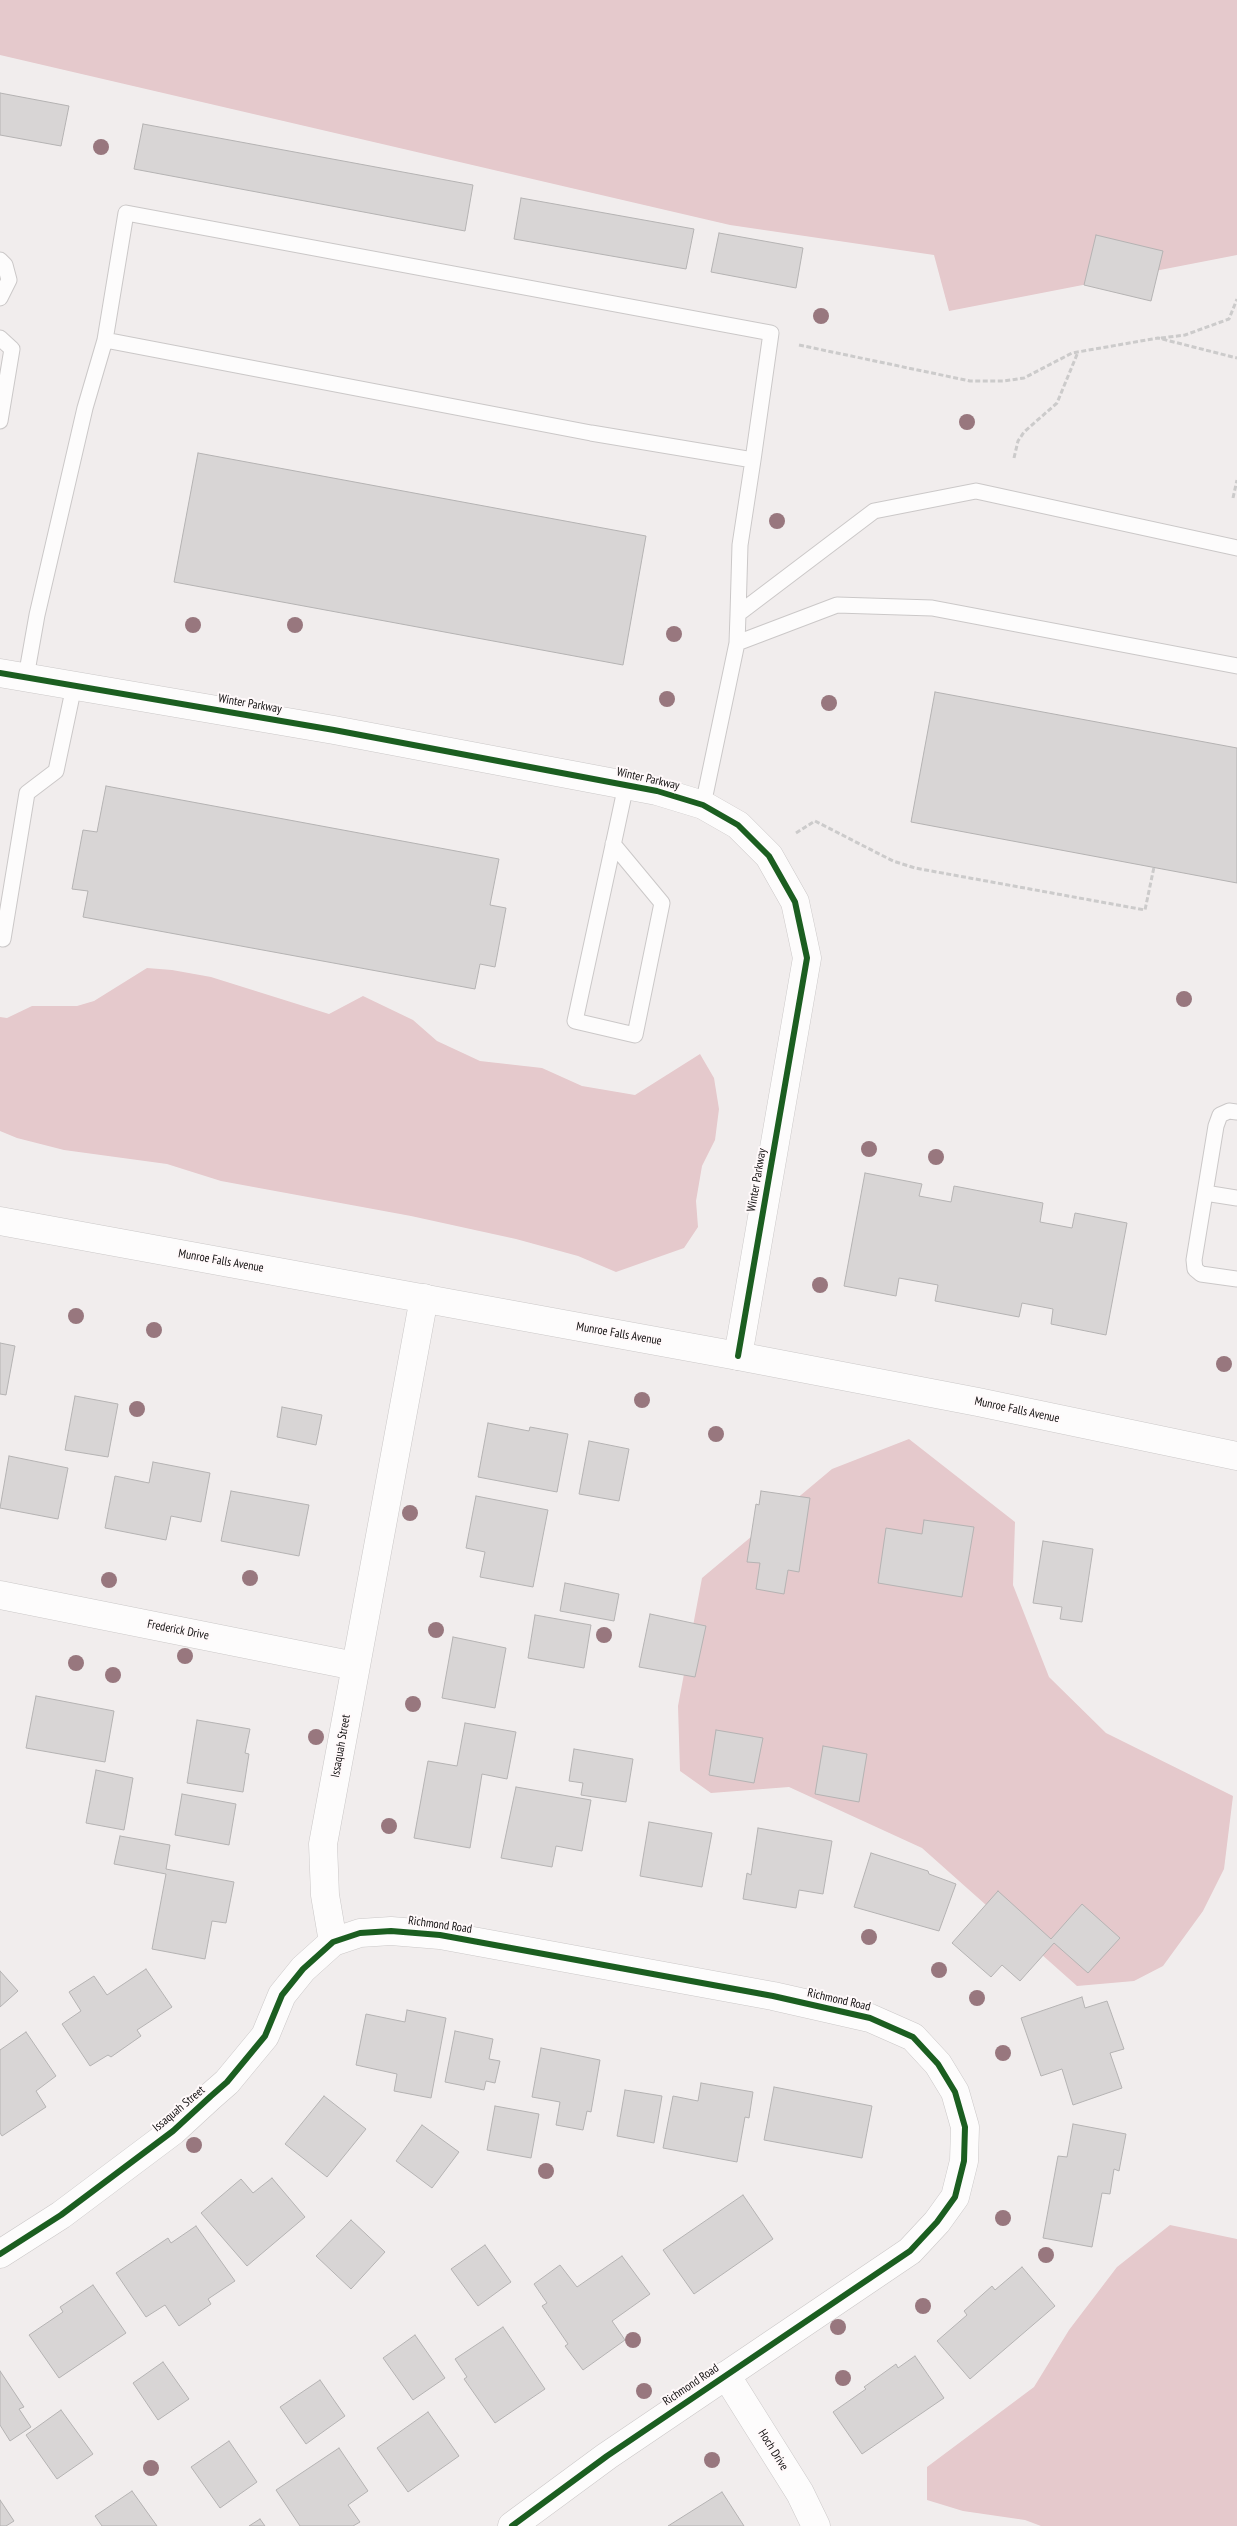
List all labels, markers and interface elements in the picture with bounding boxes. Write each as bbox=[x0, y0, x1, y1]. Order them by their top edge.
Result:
street label: Winter Parkway bbox=[217, 691, 283, 717]
street label: Winter Parkway bbox=[615, 765, 681, 793]
street label: Winter Parkway bbox=[744, 1147, 770, 1213]
street label: Munroe Falls Avenue bbox=[177, 1246, 265, 1276]
street label: Munroe Falls Avenue bbox=[575, 1319, 663, 1349]
street label: Munroe Falls Avenue bbox=[973, 1394, 1061, 1426]
street label: Frederick Drive bbox=[146, 1617, 210, 1643]
street label: Issaquah Street bbox=[328, 1713, 354, 1779]
street label: Richmond Road bbox=[407, 1913, 473, 1937]
street label: Richmond Road bbox=[806, 1986, 872, 2014]
street label: Issaquah Street bbox=[150, 2083, 208, 2135]
street label: Richmond Road bbox=[660, 2361, 722, 2409]
street label: Hoch Drive bbox=[755, 2427, 791, 2473]

